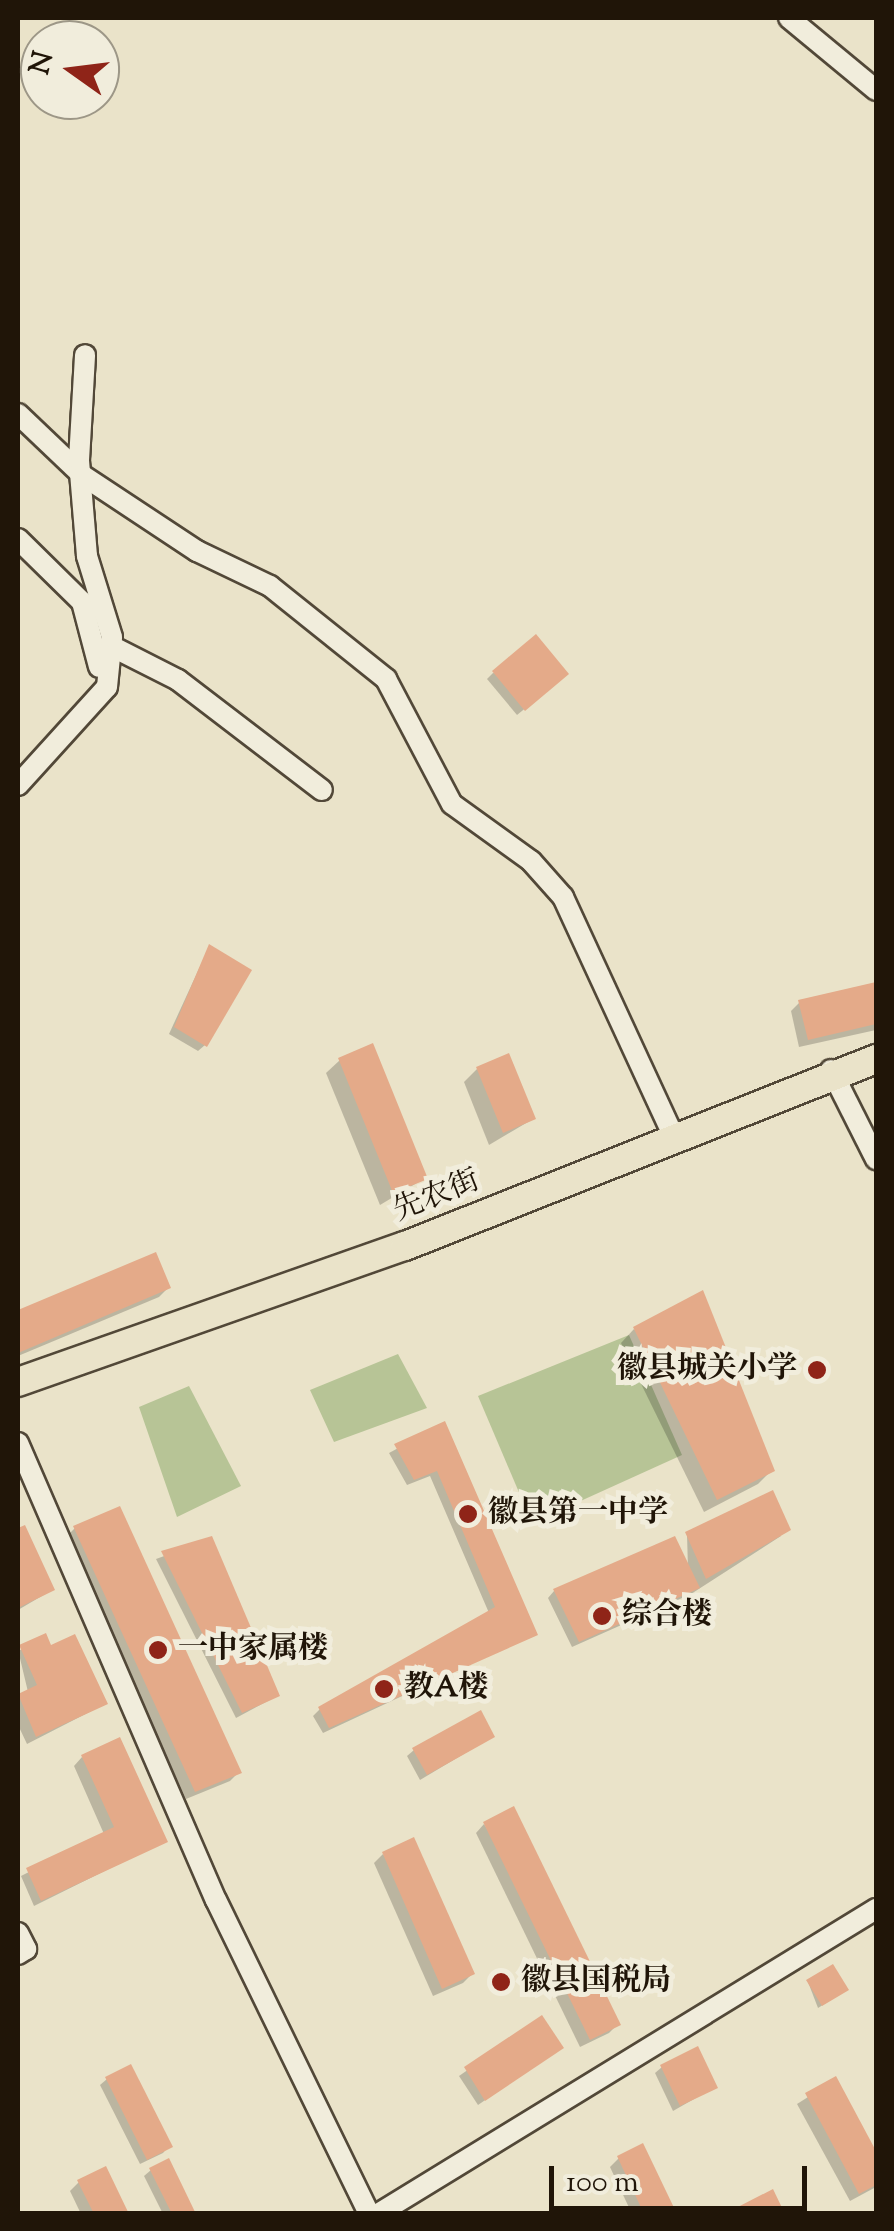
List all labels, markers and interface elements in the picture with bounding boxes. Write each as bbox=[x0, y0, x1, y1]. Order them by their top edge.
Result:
north arrow bbox=[20, 20, 120, 120]
text: N bbox=[21, 48, 65, 79]
street label: 先农街 bbox=[389, 1163, 485, 1231]
place label: 徽县城关小学 bbox=[617, 1352, 797, 1388]
marker: 徽县城关小学 bbox=[806, 1359, 828, 1381]
place label: 徽县第一中学 bbox=[488, 1496, 668, 1532]
marker: 徽县第一中学 bbox=[457, 1503, 479, 1525]
place label: 综合楼 bbox=[622, 1598, 712, 1634]
marker: 综合楼 bbox=[591, 1605, 613, 1627]
place label: 一中家属楼 bbox=[178, 1632, 328, 1668]
marker: 一中家属楼 bbox=[147, 1639, 169, 1661]
place label: 教A楼 bbox=[404, 1671, 488, 1707]
marker: 教A楼 bbox=[373, 1678, 395, 1700]
place label: 徽县国税局 bbox=[521, 1964, 671, 2000]
marker: 徽县国税局 bbox=[490, 1971, 512, 1993]
scale bar bbox=[554, 2146, 812, 2208]
text: 100 m bbox=[566, 2162, 639, 2205]

